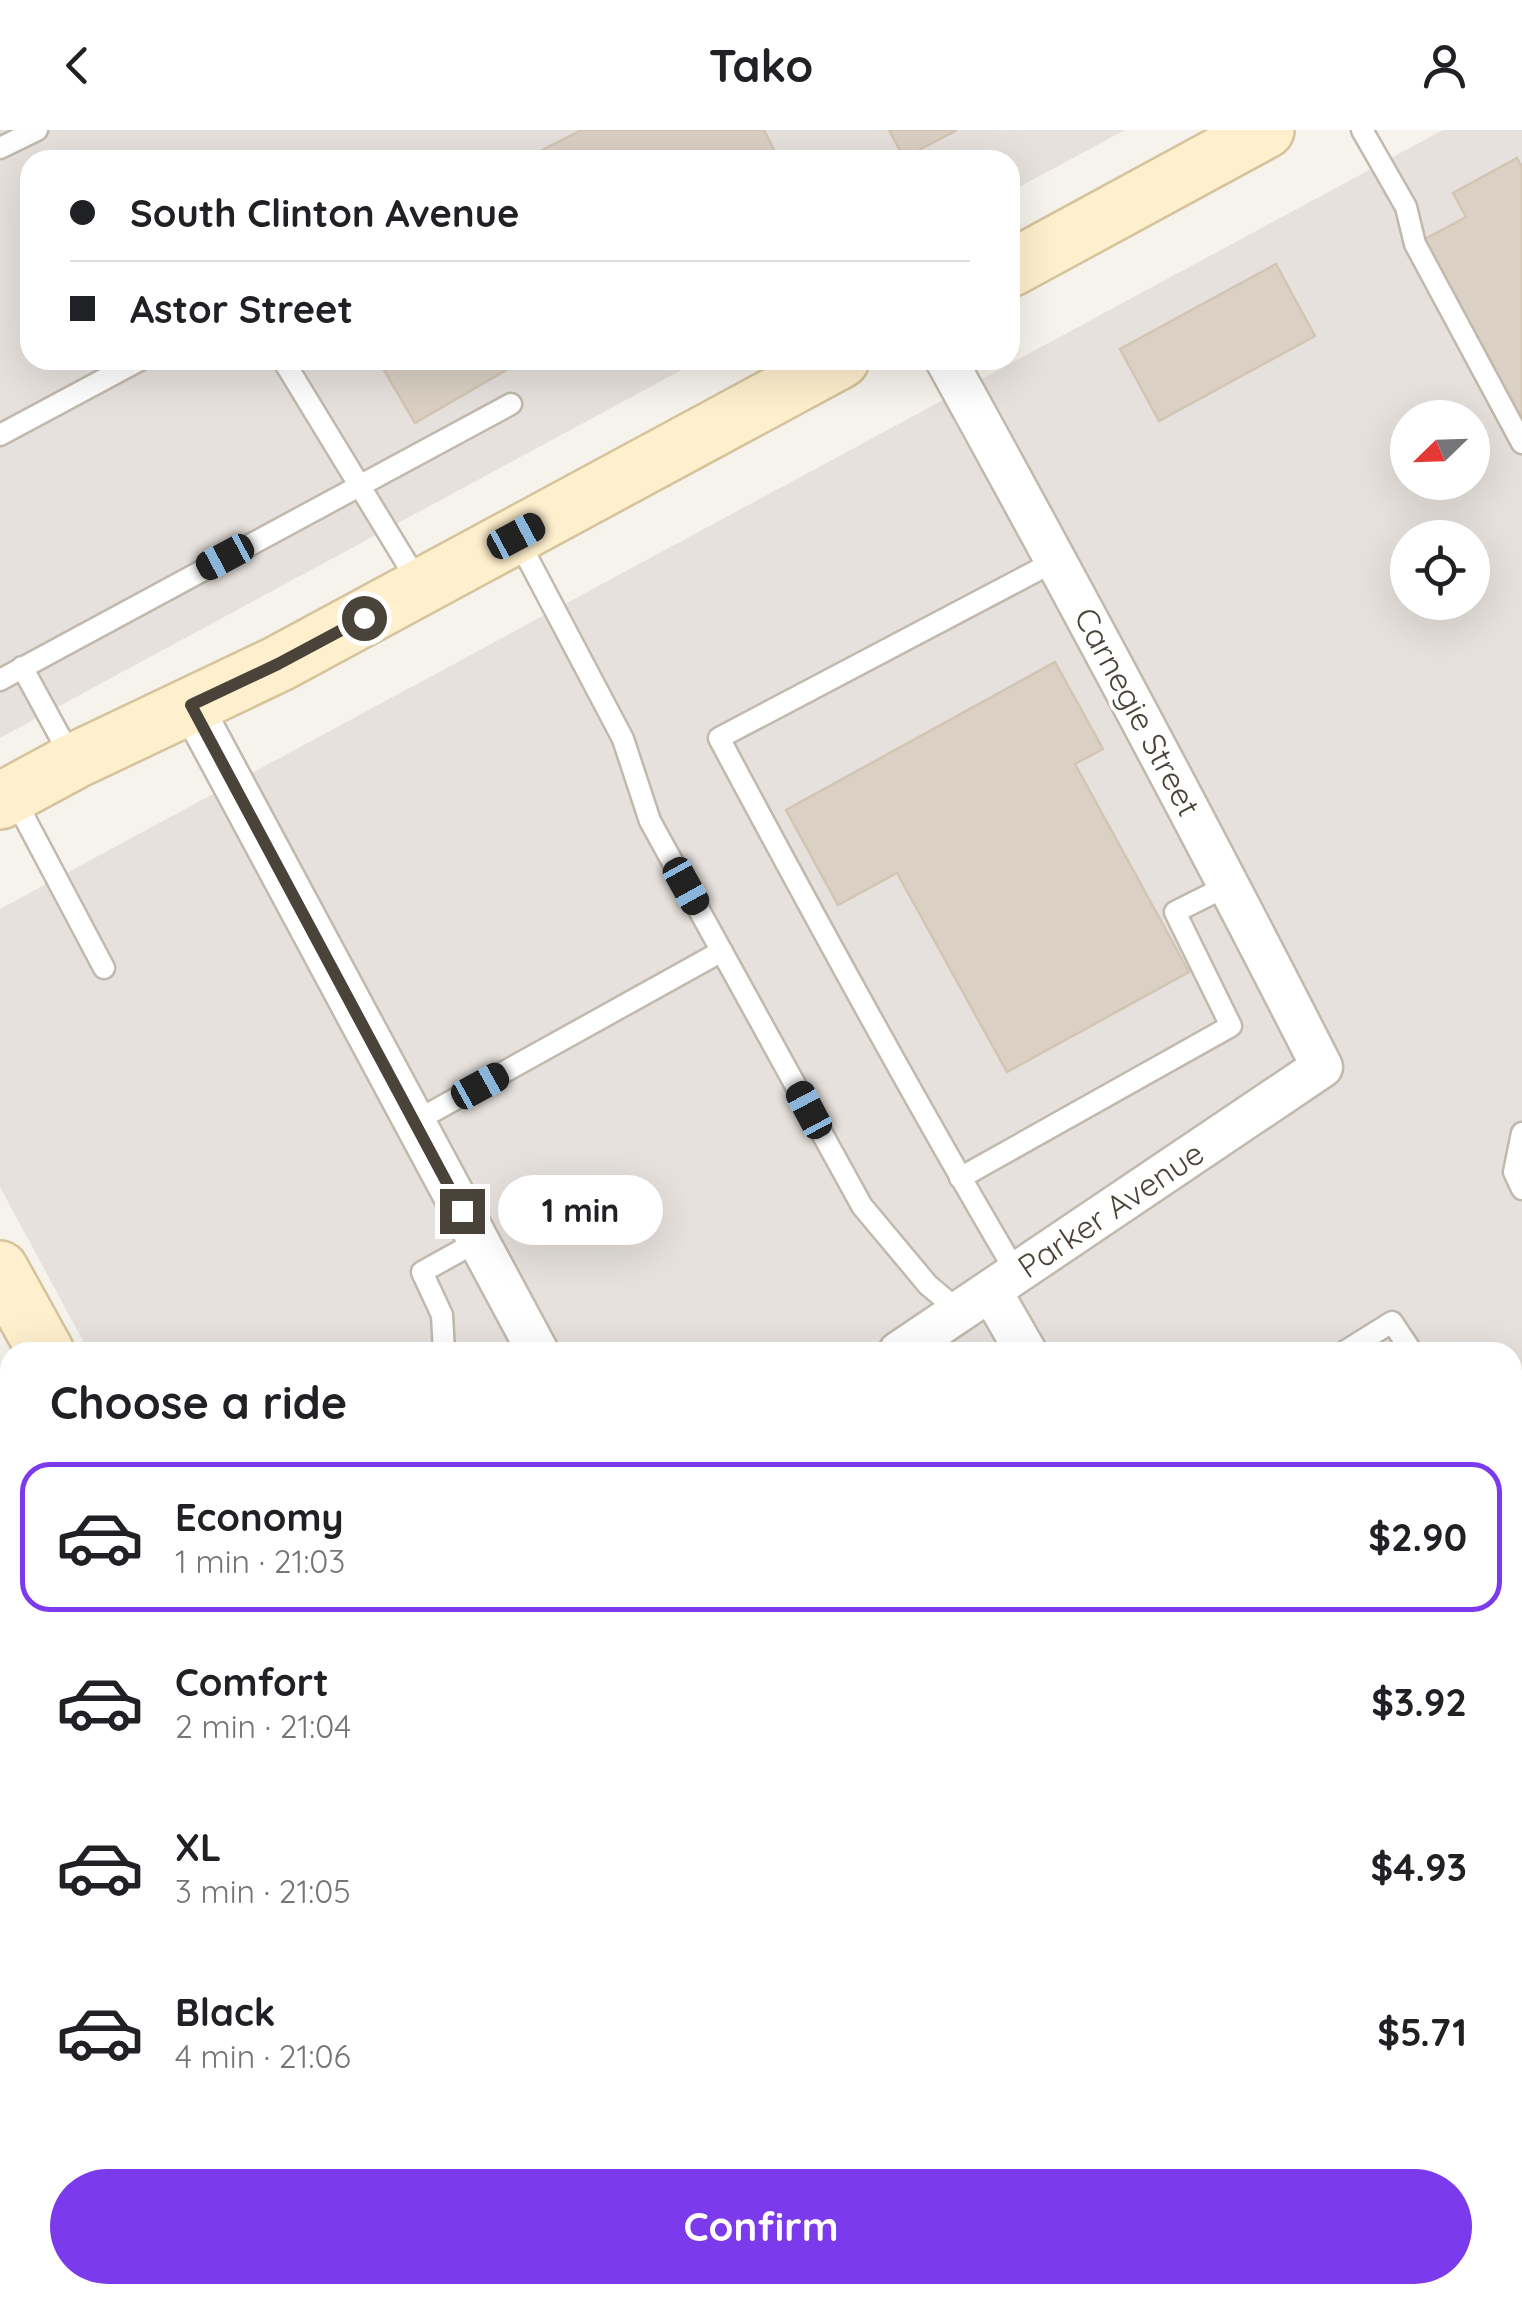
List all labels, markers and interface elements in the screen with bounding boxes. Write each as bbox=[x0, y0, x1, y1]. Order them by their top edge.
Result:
text: Tako bbox=[709, 37, 813, 93]
icon: back bbox=[50, 38, 105, 93]
icon: person bbox=[1417, 38, 1472, 93]
text: South Clinton Avenue bbox=[130, 189, 519, 237]
text: Astor Street bbox=[130, 285, 353, 333]
north arrow bbox=[1390, 400, 1490, 500]
map controls bbox=[1390, 400, 1490, 620]
car bbox=[482, 509, 550, 563]
button: locate bbox=[1390, 520, 1490, 620]
car bbox=[191, 530, 259, 584]
route start bbox=[342, 596, 387, 641]
street label: Carnegie Street bbox=[1066, 601, 1210, 823]
car bbox=[658, 852, 714, 920]
car bbox=[446, 1058, 514, 1114]
car bbox=[782, 1076, 836, 1144]
street label: Parker Avenue bbox=[1010, 1132, 1211, 1286]
callout: 1 min bbox=[497, 1176, 662, 1246]
route end bbox=[440, 1189, 485, 1234]
text: 1 min bbox=[542, 1190, 619, 1230]
text: Choose a ride bbox=[50, 1374, 347, 1430]
icon: car bbox=[55, 1492, 145, 1582]
text: Economy bbox=[175, 1493, 344, 1541]
text: $2.90 bbox=[1368, 1513, 1467, 1561]
text: 1 min · 21:03 bbox=[175, 1541, 345, 1581]
icon: car bbox=[55, 1657, 145, 1747]
text: Comfort bbox=[175, 1658, 329, 1706]
text: $3.92 bbox=[1371, 1678, 1467, 1726]
text: 2 min · 21:04 bbox=[175, 1706, 351, 1746]
icon: car bbox=[55, 1822, 145, 1912]
text: XL bbox=[175, 1823, 221, 1871]
text: $4.93 bbox=[1371, 1843, 1467, 1891]
text: 3 min · 21:05 bbox=[175, 1871, 351, 1911]
icon: car bbox=[55, 1987, 145, 2077]
text: Black bbox=[175, 1988, 275, 2036]
text: $5.71 bbox=[1377, 2008, 1467, 2056]
text: 4 min · 21:06 bbox=[175, 2036, 351, 2076]
button: Confirm bbox=[50, 2169, 1472, 2284]

